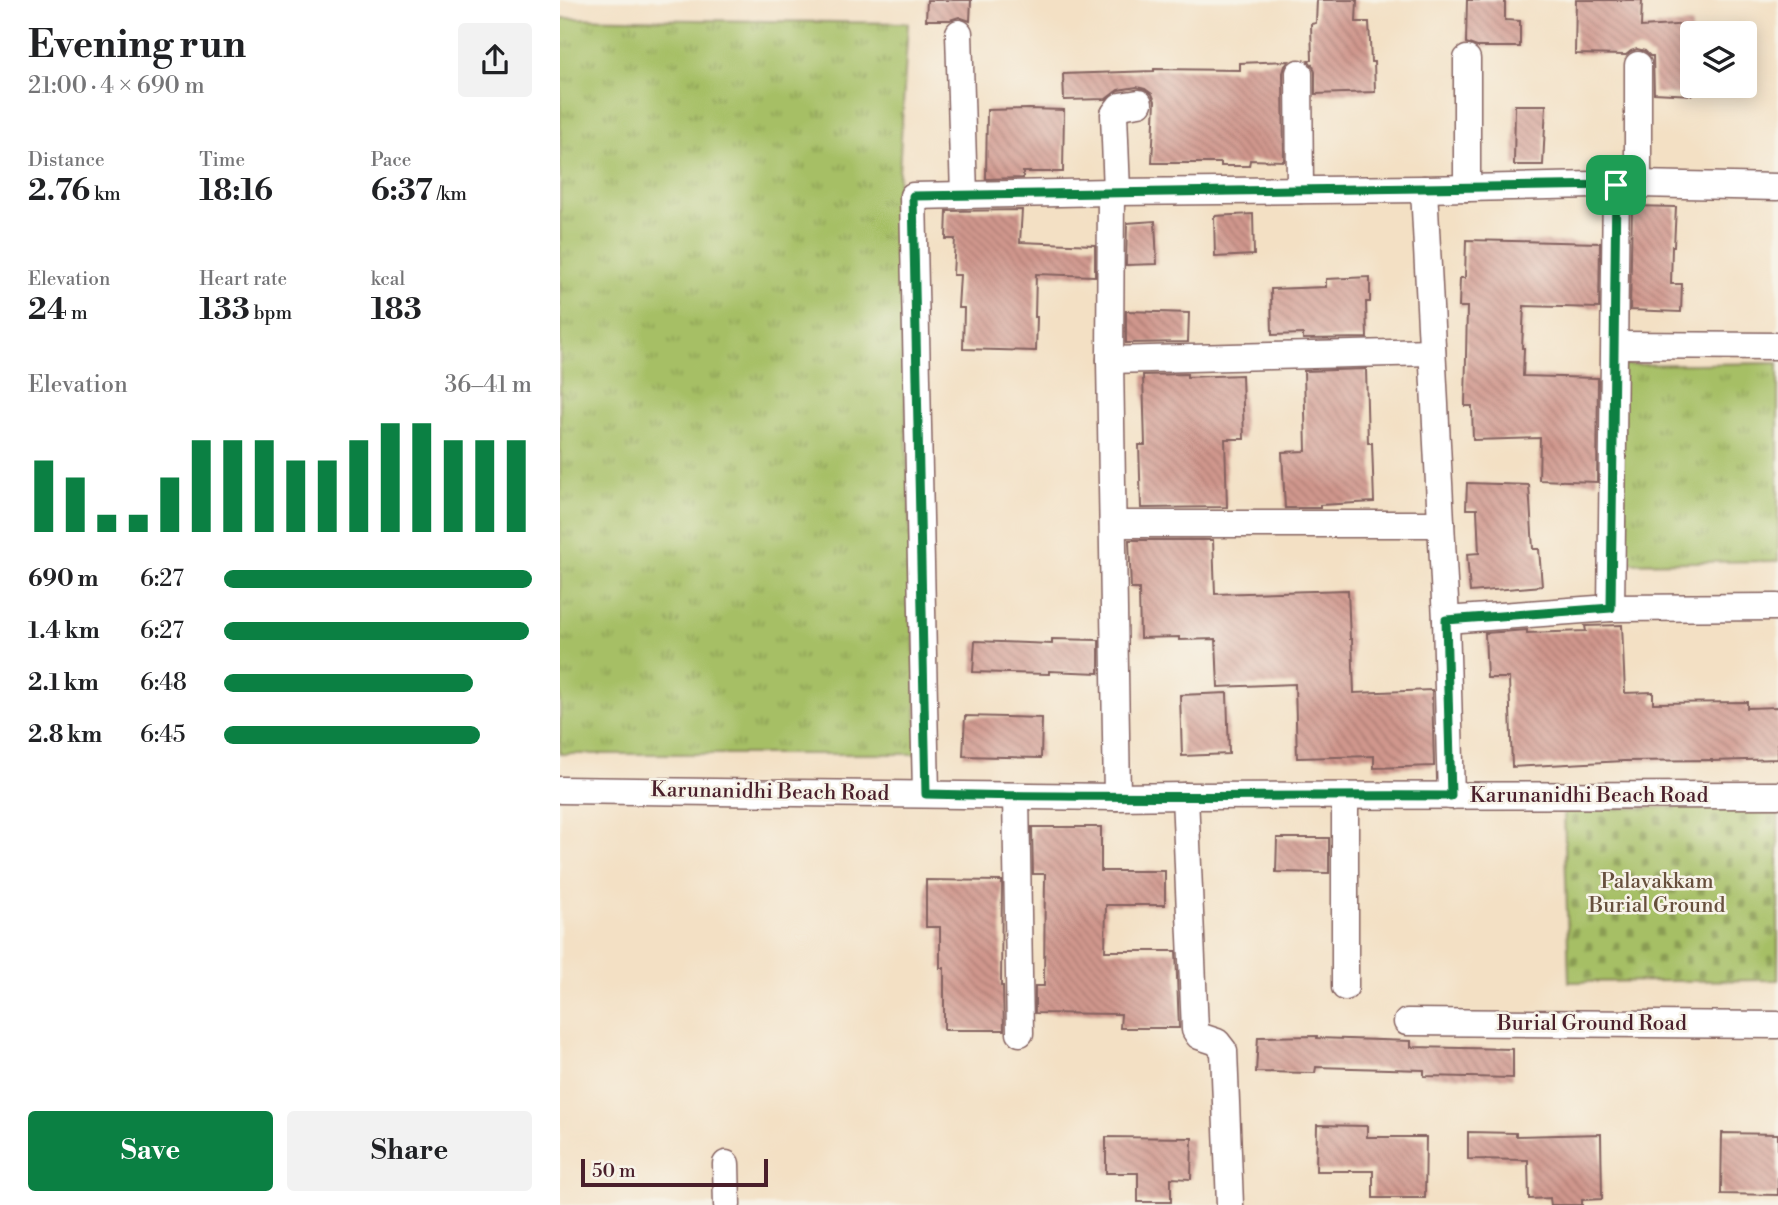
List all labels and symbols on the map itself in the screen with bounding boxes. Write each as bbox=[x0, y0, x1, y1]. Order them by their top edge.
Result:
pin bbox=[1586, 155, 1646, 215]
street label: Karunanidhi Beach Road bbox=[650, 777, 890, 807]
street label: Karunanidhi Beach Road bbox=[1470, 783, 1708, 809]
park label: Palavakkam Burial Ground bbox=[1588, 869, 1725, 919]
street label: Burial Ground Road bbox=[1496, 1011, 1687, 1037]
scale bar bbox=[581, 1156, 768, 1188]

